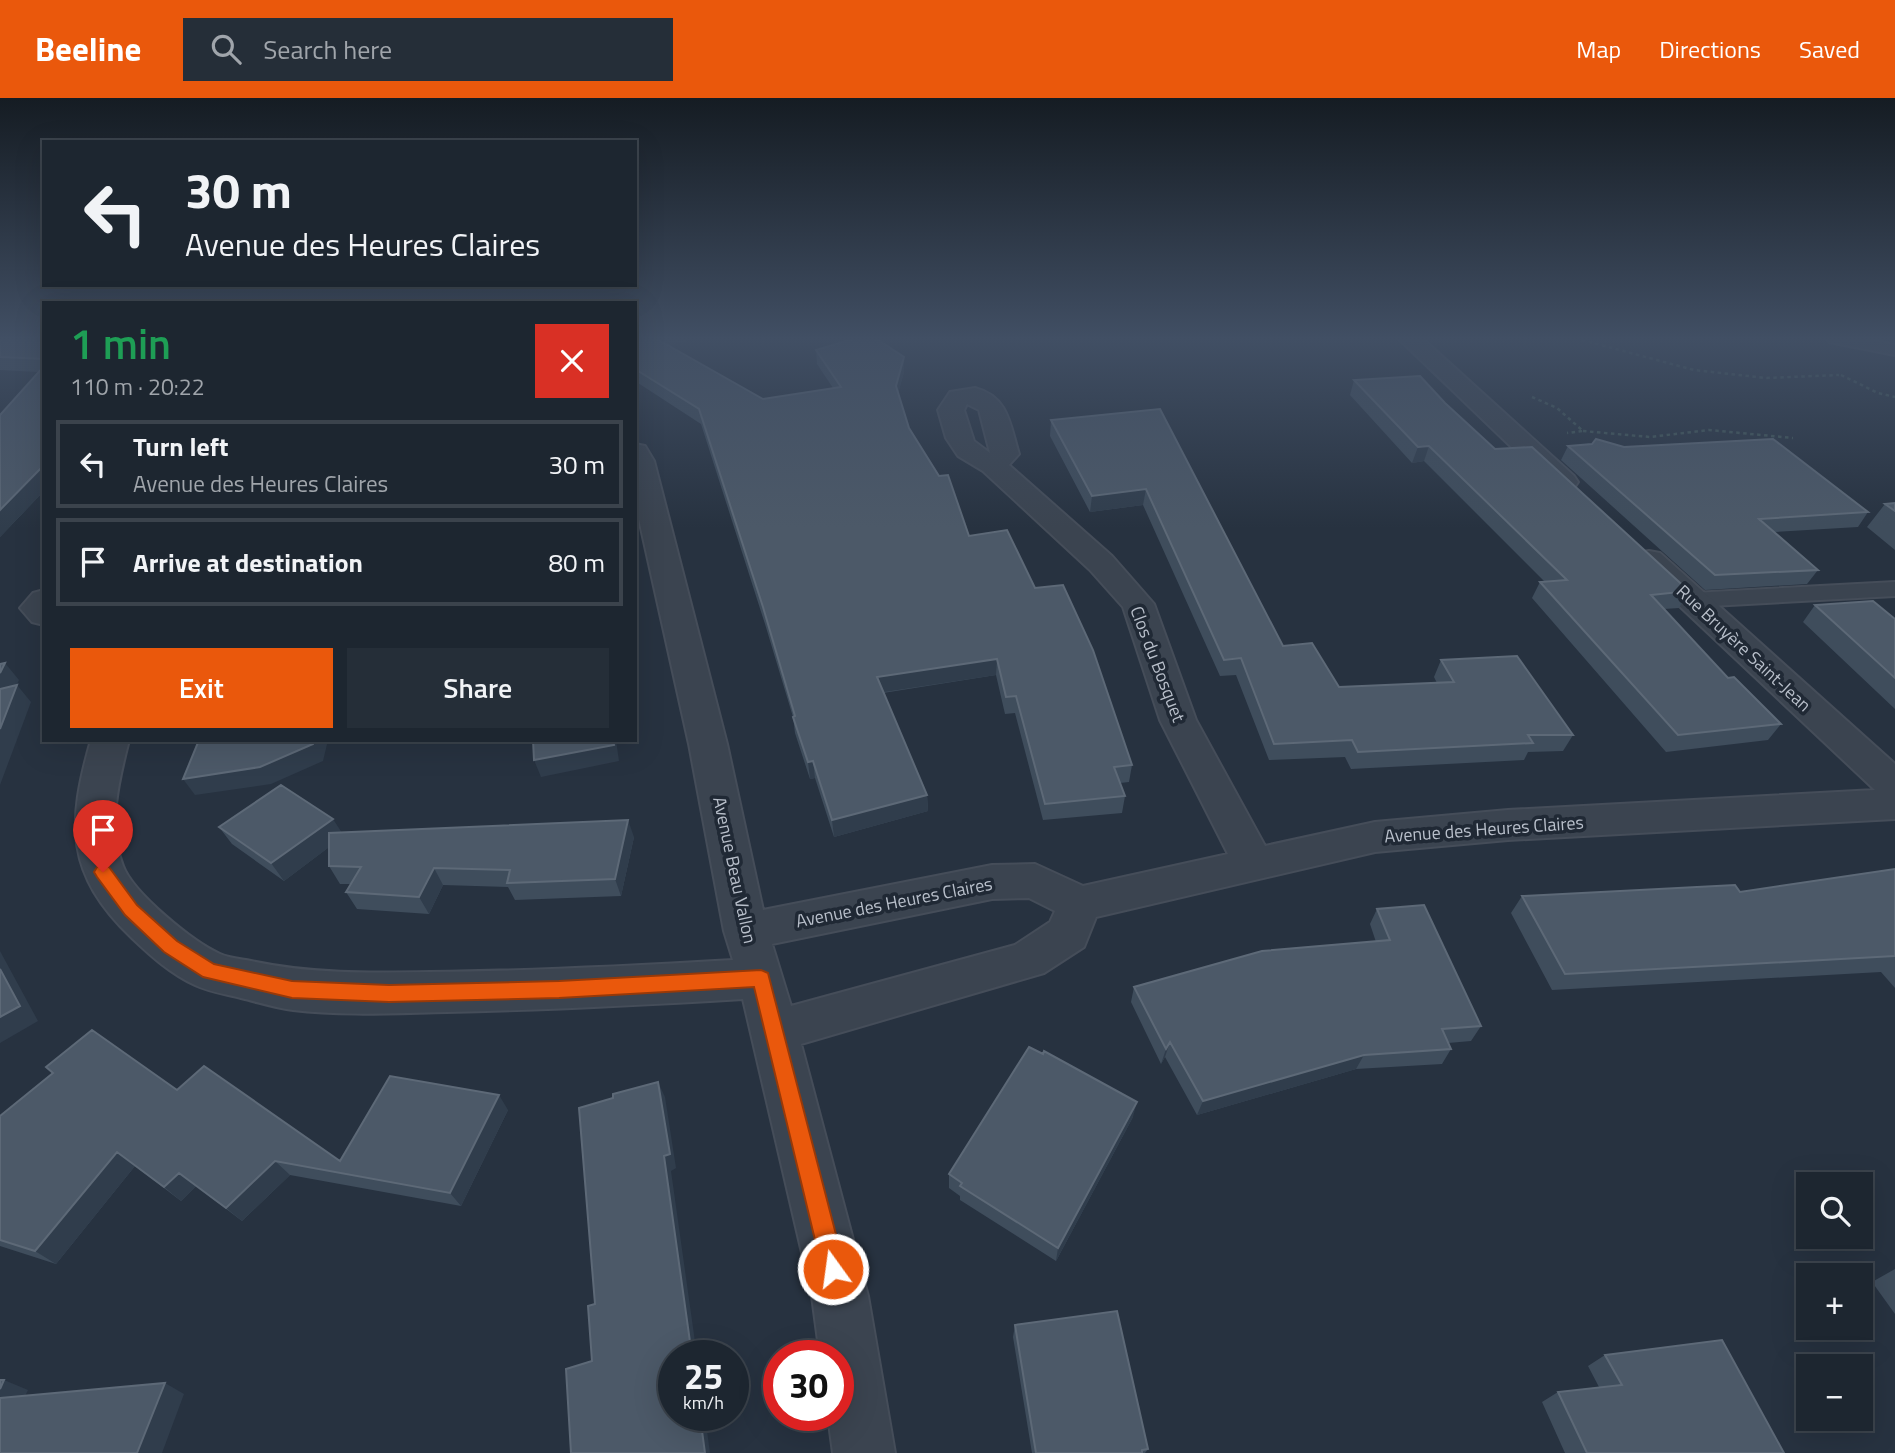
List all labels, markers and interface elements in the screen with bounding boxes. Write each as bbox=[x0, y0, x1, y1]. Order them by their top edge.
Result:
search box bbox=[183, 18, 673, 81]
text: Beeline bbox=[35, 24, 141, 74]
icon: search bbox=[207, 30, 245, 68]
text: Search here bbox=[263, 30, 392, 69]
text: Map bbox=[1576, 31, 1621, 67]
text: Directions bbox=[1659, 31, 1761, 67]
text: Saved bbox=[1799, 31, 1860, 67]
text: 30 m bbox=[185, 152, 292, 227]
icon: left bbox=[70, 168, 161, 259]
text: Avenue des Heures Claires bbox=[185, 220, 540, 268]
text: 1 min bbox=[70, 311, 171, 375]
button: close bbox=[535, 324, 609, 398]
text: 110 m · 20:22 bbox=[70, 369, 205, 404]
text: Turn left bbox=[133, 427, 228, 466]
icon: left bbox=[74, 445, 112, 483]
text: 30 m bbox=[548, 445, 605, 484]
text: Avenue des Heures Claires bbox=[133, 466, 388, 501]
icon: arrive bbox=[74, 543, 112, 581]
text: Arrive at destination bbox=[133, 543, 363, 582]
text: 80 m bbox=[548, 543, 605, 582]
street label: Rue Bruyère Saint-Jean bbox=[1671, 578, 1817, 718]
street label: Clos du Bosquet bbox=[1124, 602, 1193, 726]
button: Exit bbox=[70, 648, 333, 728]
button: Share bbox=[347, 648, 609, 728]
street label: Avenue Beau Vallon bbox=[706, 794, 764, 946]
pin bbox=[73, 800, 133, 872]
street label: Avenue des Heures Claires bbox=[1383, 809, 1585, 849]
icon: arrive bbox=[84, 811, 122, 849]
street label: Avenue des Heures Claires bbox=[793, 870, 995, 934]
map controls bbox=[1796, 1172, 1873, 1431]
button: search bbox=[1796, 1172, 1873, 1249]
position arrow bbox=[796, 1232, 870, 1306]
button: + bbox=[1796, 1263, 1873, 1340]
speed limit sign: 30 bbox=[763, 1340, 854, 1431]
text: 25 bbox=[684, 1349, 723, 1403]
button: − bbox=[1796, 1354, 1873, 1431]
text: km/h bbox=[683, 1389, 724, 1416]

